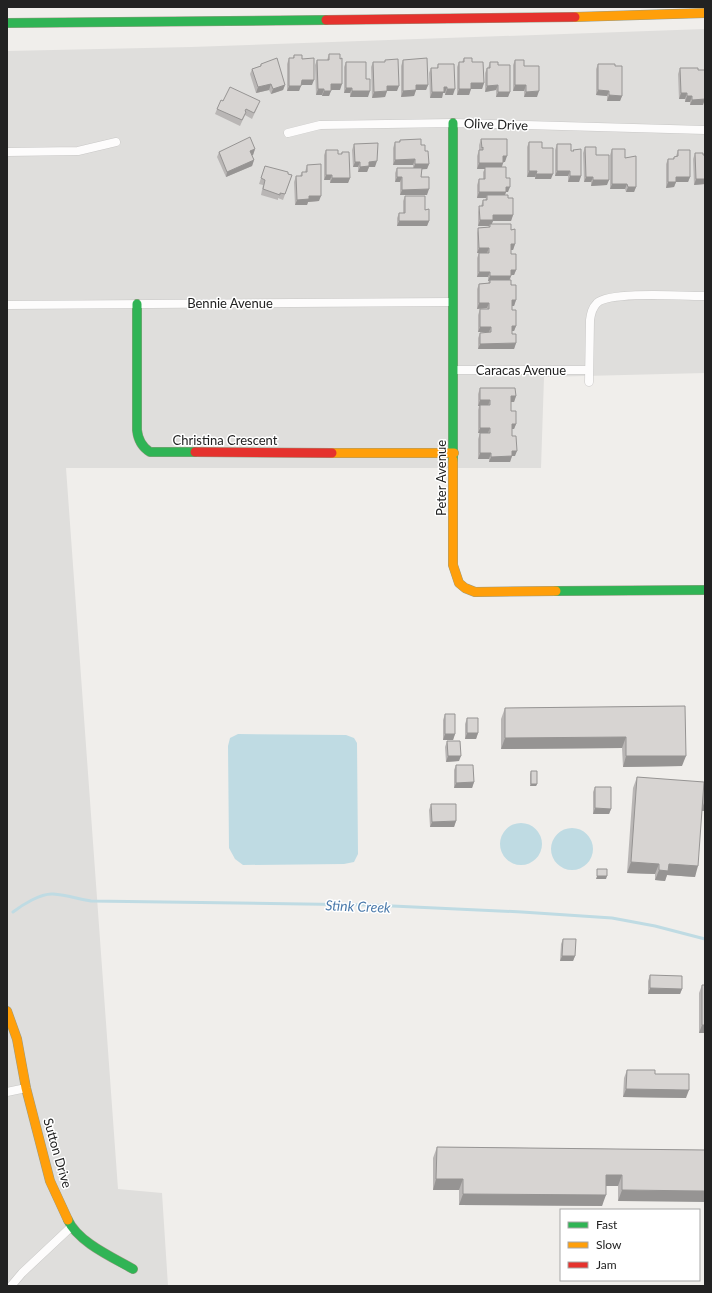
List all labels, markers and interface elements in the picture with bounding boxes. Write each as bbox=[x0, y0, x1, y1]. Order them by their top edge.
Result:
street label: Olive Drive bbox=[464, 115, 528, 133]
street label: Bennie Avenue bbox=[187, 295, 273, 311]
street label: Caracas Avenue bbox=[476, 362, 566, 378]
street label: Christina Crescent bbox=[173, 432, 278, 448]
street label: Peter Avenue bbox=[433, 440, 449, 516]
water label: Stink Creek bbox=[325, 896, 391, 916]
street label: Sutton Drive bbox=[40, 1116, 76, 1190]
legend bbox=[560, 1209, 700, 1281]
text: Fast bbox=[596, 1217, 618, 1232]
text: Slow bbox=[596, 1237, 622, 1252]
text: Jam bbox=[596, 1257, 617, 1272]

